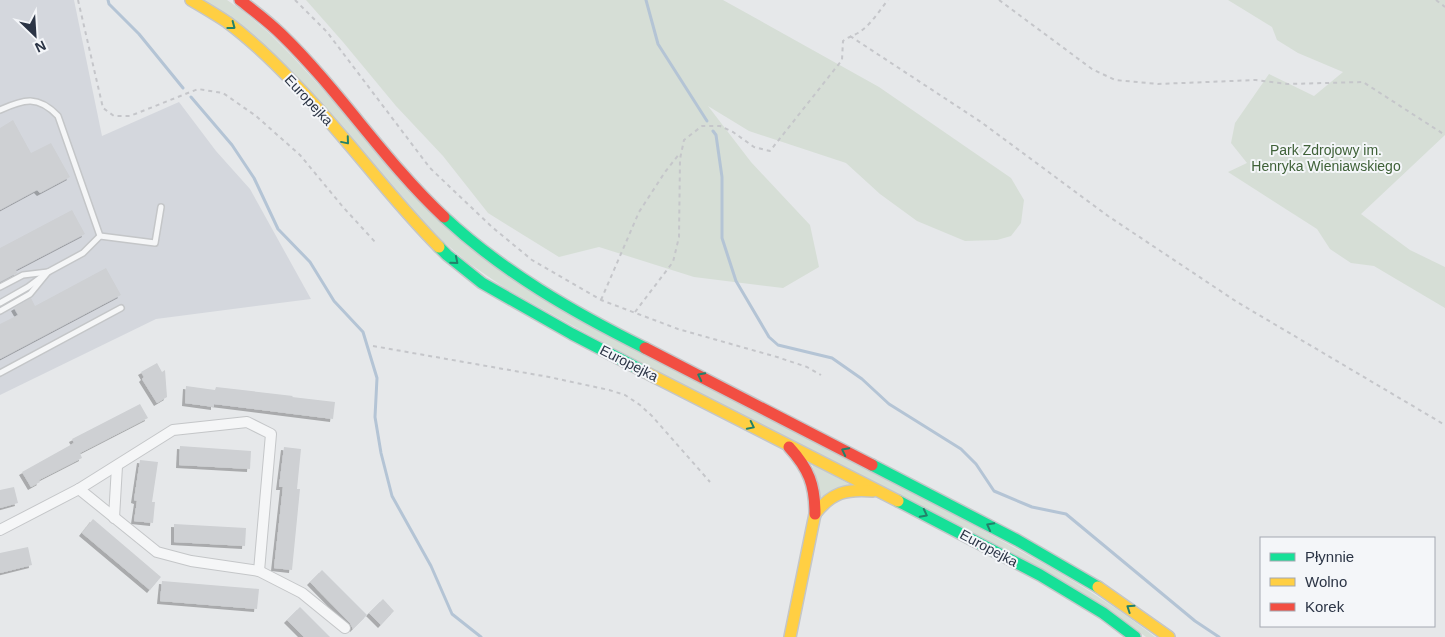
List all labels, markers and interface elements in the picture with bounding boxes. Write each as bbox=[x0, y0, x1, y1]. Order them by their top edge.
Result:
north arrow bbox=[10, 10, 60, 60]
one-way arrow bbox=[226, 21, 235, 29]
text: N bbox=[33, 37, 48, 56]
street label: Europejka bbox=[282, 71, 336, 129]
one-way arrow bbox=[341, 135, 349, 144]
park label: Park Zdrojowy im. Henryka Wieniawskiego bbox=[1251, 142, 1401, 174]
one-way arrow bbox=[449, 256, 458, 264]
street label: Europejka bbox=[597, 342, 661, 385]
one-way arrow bbox=[697, 372, 706, 382]
one-way arrow bbox=[746, 420, 755, 430]
one-way arrow bbox=[842, 447, 851, 457]
one-way arrow bbox=[919, 508, 928, 518]
one-way arrow bbox=[986, 522, 995, 532]
street label: Europejka bbox=[957, 526, 1021, 570]
legend bbox=[1260, 537, 1435, 627]
text: Płynnie bbox=[1305, 548, 1354, 565]
text: Wolno bbox=[1305, 573, 1347, 590]
text: Korek bbox=[1305, 598, 1345, 615]
one-way arrow bbox=[1126, 605, 1136, 614]

